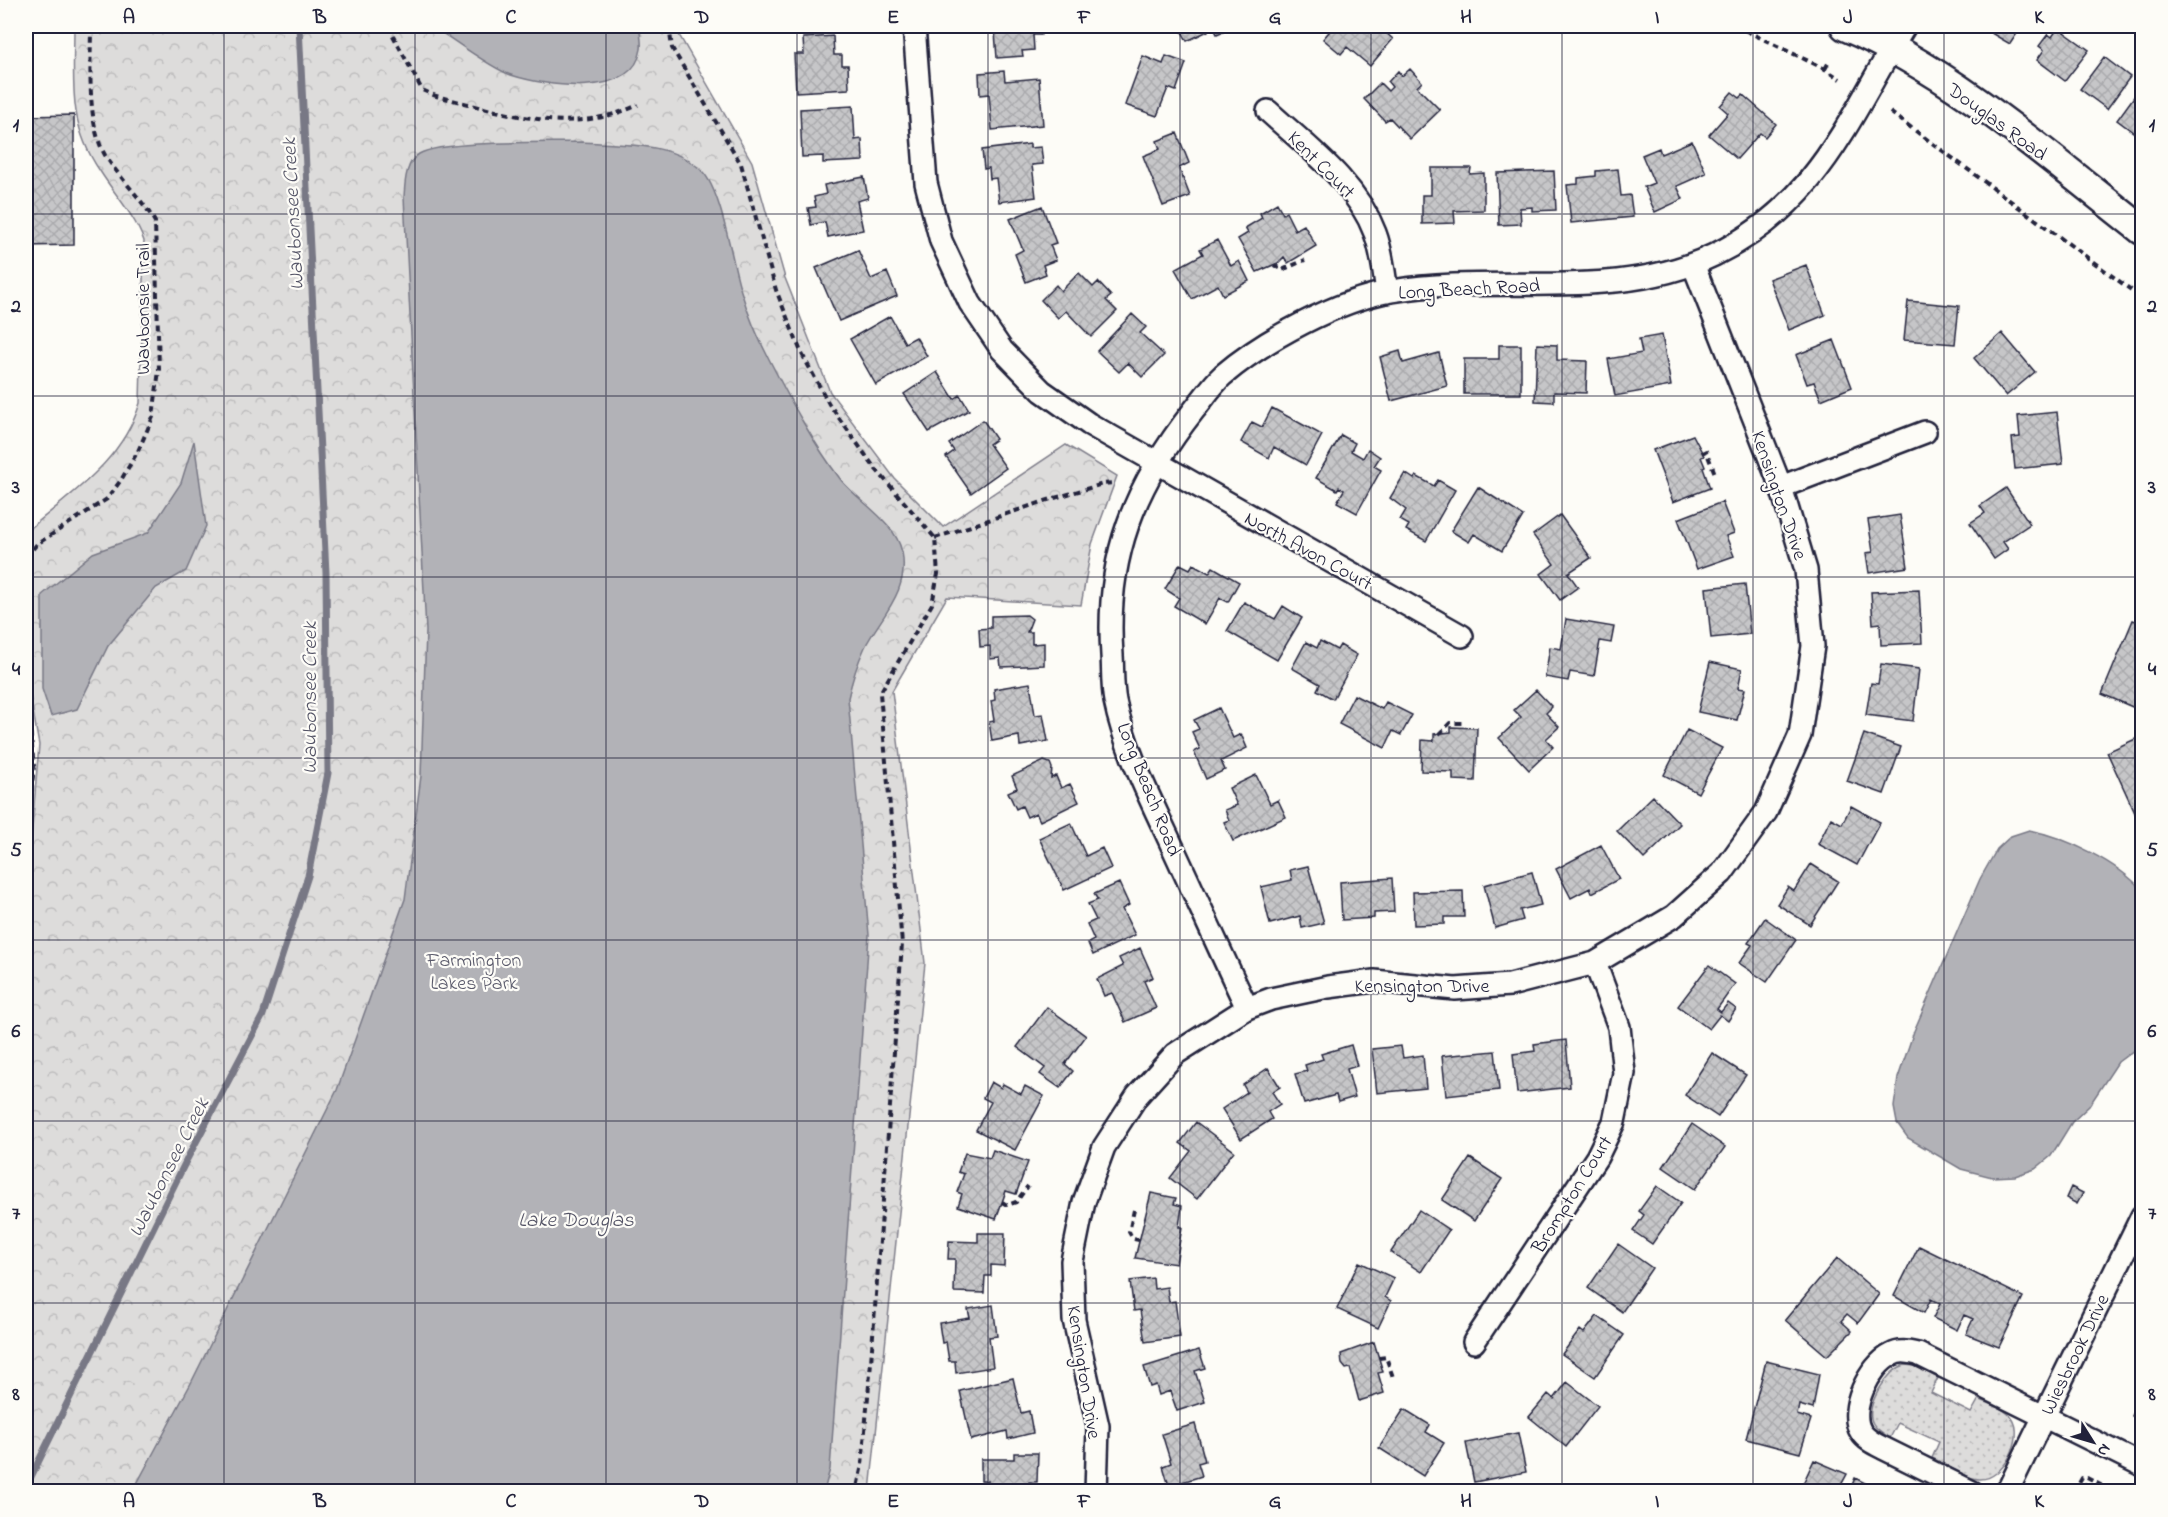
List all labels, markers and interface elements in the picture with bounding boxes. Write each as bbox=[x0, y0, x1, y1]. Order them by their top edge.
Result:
text: A bbox=[123, 4, 135, 33]
text: B bbox=[312, 4, 327, 33]
text: C bbox=[506, 4, 517, 33]
text: D bbox=[694, 4, 709, 33]
text: E bbox=[887, 4, 899, 33]
text: F bbox=[1077, 4, 1091, 33]
text: G bbox=[1269, 4, 1282, 33]
text: H bbox=[1460, 4, 1472, 33]
text: I bbox=[1655, 4, 1660, 33]
text: J bbox=[1843, 4, 1853, 33]
text: K bbox=[2034, 4, 2045, 33]
street label: Douglas Road bbox=[1939, 76, 2053, 170]
text: 1 bbox=[13, 112, 20, 141]
text: 1 bbox=[2149, 112, 2156, 141]
street label: Kent Court bbox=[1280, 125, 1361, 207]
water label: Waubonsee Creek bbox=[275, 136, 313, 291]
street label: Waubonsie Trail bbox=[130, 243, 159, 375]
street label: Long Beach Road bbox=[1398, 272, 1541, 310]
text: 2 bbox=[10, 293, 21, 322]
text: 2 bbox=[2146, 293, 2157, 322]
street label: Kensington Drive bbox=[1741, 427, 1813, 565]
text: 3 bbox=[11, 474, 20, 503]
text: 3 bbox=[2147, 474, 2156, 503]
street label: North Avon Court bbox=[1239, 505, 1377, 599]
water label: Waubonsee Creek bbox=[296, 621, 326, 774]
text: 4 bbox=[12, 656, 21, 685]
text: 4 bbox=[2148, 656, 2157, 685]
street label: Long Beach Road bbox=[1107, 719, 1188, 861]
text: 5 bbox=[10, 837, 22, 866]
text: 5 bbox=[2146, 837, 2158, 866]
park label: Farmington Lakes Park bbox=[426, 947, 522, 999]
street label: Kensington Drive bbox=[1355, 973, 1489, 1003]
text: 6 bbox=[12, 1018, 21, 1047]
text: 6 bbox=[2148, 1018, 2157, 1047]
water label: Waubonsee Creek bbox=[122, 1092, 218, 1243]
street label: Brompton Court bbox=[1525, 1131, 1621, 1261]
text: 7 bbox=[12, 1200, 21, 1229]
text: 7 bbox=[2148, 1200, 2157, 1229]
water label: Lake Douglas bbox=[518, 1206, 634, 1237]
street label: Wiesbrook Drive bbox=[2034, 1290, 2118, 1421]
street label: Kensington Drive bbox=[1057, 1304, 1107, 1441]
text: 8 bbox=[11, 1381, 20, 1410]
text: 8 bbox=[2147, 1381, 2156, 1410]
north arrow bbox=[2063, 1412, 2123, 1472]
text: N bbox=[2090, 1438, 2116, 1462]
text: A bbox=[123, 1488, 135, 1517]
text: B bbox=[312, 1488, 327, 1517]
text: C bbox=[506, 1488, 517, 1517]
text: D bbox=[694, 1488, 709, 1517]
text: E bbox=[887, 1488, 899, 1517]
text: F bbox=[1077, 1488, 1091, 1517]
text: G bbox=[1269, 1488, 1282, 1517]
text: H bbox=[1460, 1488, 1472, 1517]
text: I bbox=[1655, 1488, 1660, 1517]
text: J bbox=[1843, 1488, 1853, 1517]
text: K bbox=[2034, 1488, 2045, 1517]

